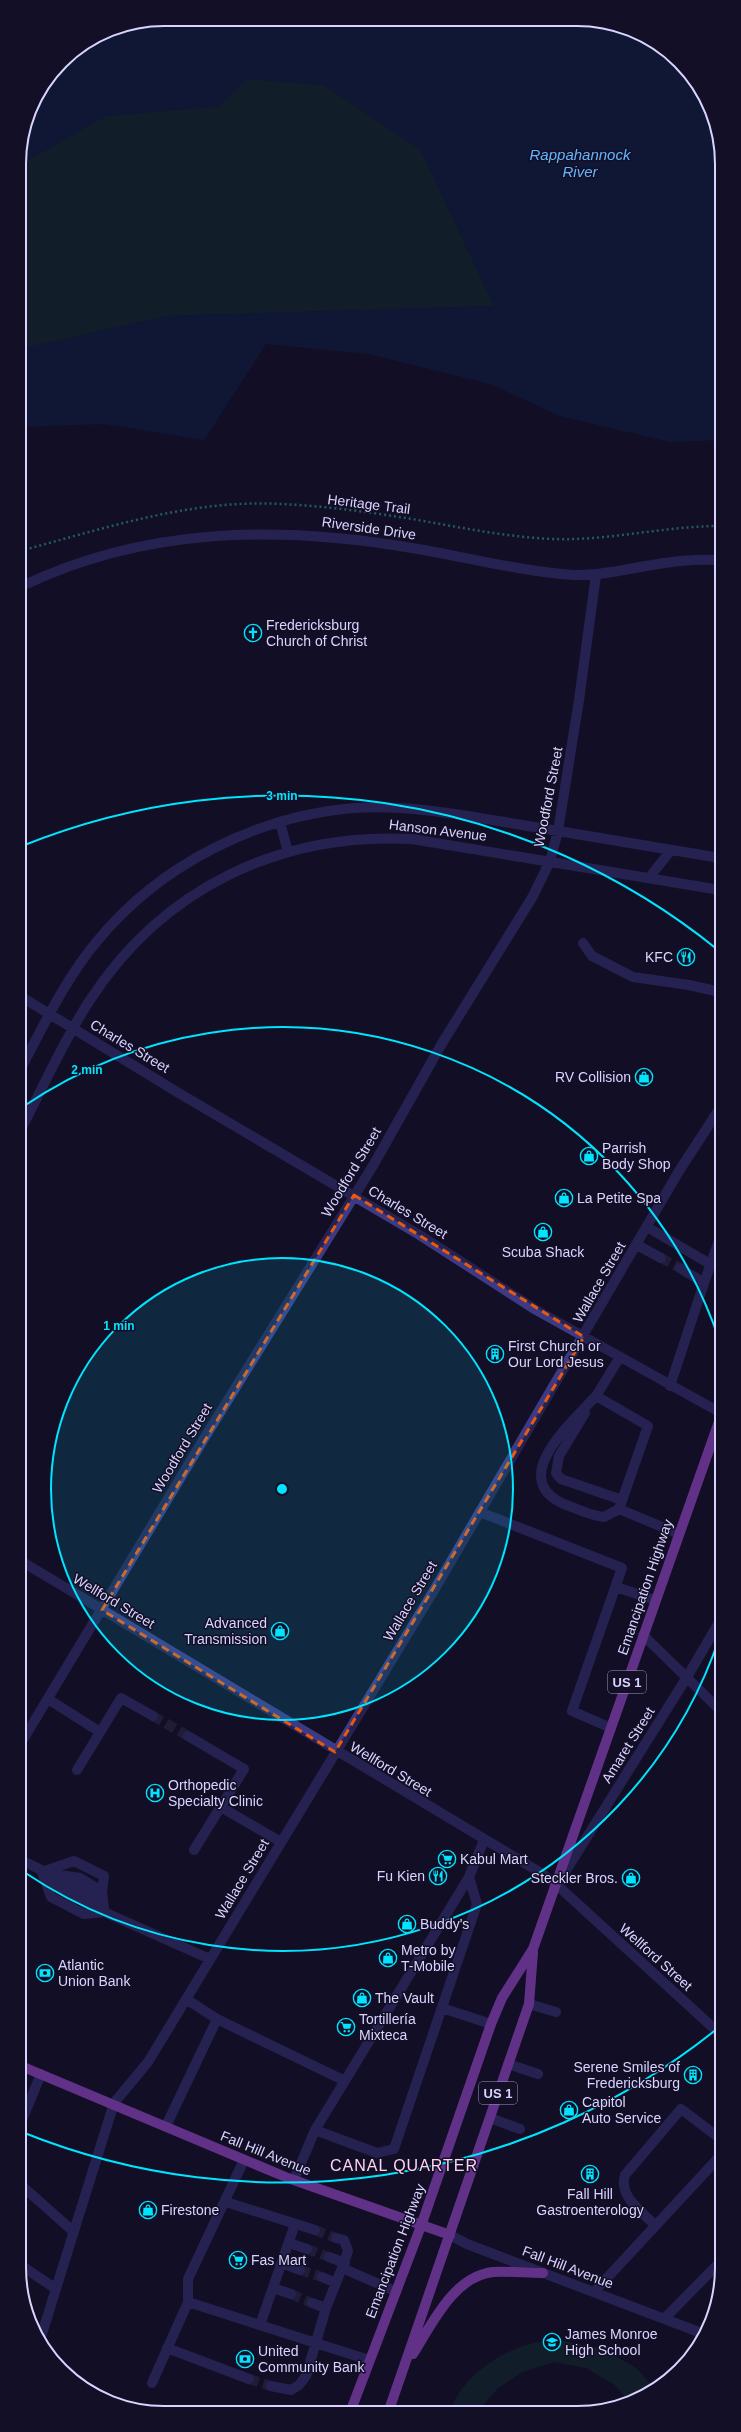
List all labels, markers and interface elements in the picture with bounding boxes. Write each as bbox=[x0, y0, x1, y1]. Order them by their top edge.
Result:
water label: Rappahannock River bbox=[530, 146, 632, 180]
street label: Heritage Trail bbox=[327, 491, 411, 517]
street label: Riverside Drive bbox=[321, 513, 417, 543]
place label: Fredericksburg Church of Christ bbox=[266, 617, 367, 649]
church icon: Fredericksburg Church of Christ bbox=[243, 623, 263, 643]
street label: Woodford Street bbox=[530, 745, 566, 848]
text: 3 min bbox=[266, 789, 298, 803]
street label: Hanson Avenue bbox=[388, 816, 488, 844]
restaurant icon: KFC bbox=[676, 947, 696, 967]
place label: KFC bbox=[645, 949, 673, 965]
street label: Charles Street bbox=[88, 1016, 173, 1076]
text: 2 min bbox=[71, 1063, 103, 1077]
shop icon: RV Collision bbox=[634, 1067, 654, 1087]
place label: RV Collision bbox=[555, 1069, 631, 1085]
street label: Woodford Street bbox=[318, 1124, 384, 1220]
place label: Parrish Body Shop bbox=[602, 1140, 671, 1172]
shop icon: Parrish Body Shop bbox=[579, 1146, 599, 1166]
street label: Charles Street bbox=[366, 1182, 451, 1242]
shop icon: La Petite Spa bbox=[554, 1188, 574, 1208]
place label: La Petite Spa bbox=[577, 1190, 661, 1206]
shop icon: Scuba Shack bbox=[533, 1222, 553, 1242]
street label: Wallace Street bbox=[569, 1239, 629, 1325]
place label: Scuba Shack bbox=[502, 1244, 585, 1260]
text: 1 min bbox=[103, 1319, 135, 1333]
place label: First Church or Our Lord Jesus bbox=[508, 1338, 604, 1370]
building icon: First Church or Our Lord Jesus bbox=[485, 1344, 505, 1364]
street label: Woodford Street bbox=[149, 1400, 215, 1496]
centre of rings bbox=[275, 1482, 289, 1496]
street label: Emancipation Highway bbox=[614, 1517, 676, 1657]
street label: Wallace Street bbox=[380, 1558, 440, 1644]
street label: Wellford Street bbox=[70, 1570, 158, 1632]
place label: Advanced Transmission bbox=[184, 1615, 267, 1647]
shop icon: Advanced Transmission bbox=[270, 1621, 290, 1641]
road number: US 1 bbox=[608, 1671, 646, 1693]
street label: Amaret Street bbox=[598, 1704, 658, 1786]
street label: Wellford Street bbox=[347, 1738, 435, 1800]
place label: Orthopedic Specialty Clinic bbox=[168, 1777, 263, 1809]
hospital icon: Orthopedic Specialty Clinic bbox=[145, 1783, 165, 1803]
street label: Wallace Street bbox=[212, 1836, 272, 1922]
supermarket icon: Kabul Mart bbox=[437, 1849, 457, 1869]
place label: Kabul Mart bbox=[460, 1851, 528, 1867]
restaurant icon: Fu Kien bbox=[428, 1866, 448, 1886]
place label: Fu Kien bbox=[377, 1868, 425, 1884]
shop icon: Steckler Bros. bbox=[621, 1868, 641, 1888]
place label: Steckler Bros. bbox=[531, 1870, 618, 1886]
shop icon: Buddy's bbox=[397, 1914, 417, 1934]
place label: Buddy's bbox=[420, 1916, 469, 1932]
street label: Wellford Street bbox=[616, 1920, 696, 1994]
place label: Metro by T-Mobile bbox=[401, 1942, 455, 1974]
shop icon: Metro by T-Mobile bbox=[378, 1948, 398, 1968]
place label: Atlantic Union Bank bbox=[58, 1957, 131, 1989]
bank icon: Atlantic Union Bank bbox=[35, 1963, 55, 1983]
shop icon: The Vault bbox=[352, 1988, 372, 2008]
place label: The Vault bbox=[375, 1990, 434, 2006]
place label: Tortillería Mixteca bbox=[359, 2011, 416, 2043]
supermarket icon: Tortillería Mixteca bbox=[336, 2017, 356, 2037]
place label: Serene Smiles of Fredericksburg bbox=[573, 2059, 680, 2091]
building icon: Serene Smiles of Fredericksburg bbox=[683, 2065, 703, 2085]
road number: US 1 bbox=[479, 2082, 517, 2104]
place label: Capitol Auto Service bbox=[582, 2094, 662, 2126]
shop icon: Capitol Auto Service bbox=[559, 2100, 579, 2120]
street label: Fall Hill Avenue bbox=[218, 2128, 314, 2179]
district label: CANAL QUARTER bbox=[330, 2157, 478, 2174]
building icon: Fall Hill Gastroenterology bbox=[580, 2164, 600, 2184]
street label: Emancipation Highway bbox=[362, 2182, 428, 2320]
place label: Fall Hill Gastroenterology bbox=[536, 2186, 644, 2218]
shop icon: Firestone bbox=[138, 2200, 158, 2220]
place label: Firestone bbox=[161, 2202, 220, 2218]
street label: Fall Hill Avenue bbox=[520, 2242, 616, 2292]
supermarket icon: Fas Mart bbox=[228, 2250, 248, 2270]
place label: Fas Mart bbox=[251, 2252, 306, 2268]
place label: James Monroe High School bbox=[565, 2326, 658, 2358]
school or university icon: James Monroe High School bbox=[542, 2332, 562, 2352]
place label: United Community Bank bbox=[258, 2343, 366, 2375]
bank icon: United Community Bank bbox=[235, 2349, 255, 2369]

